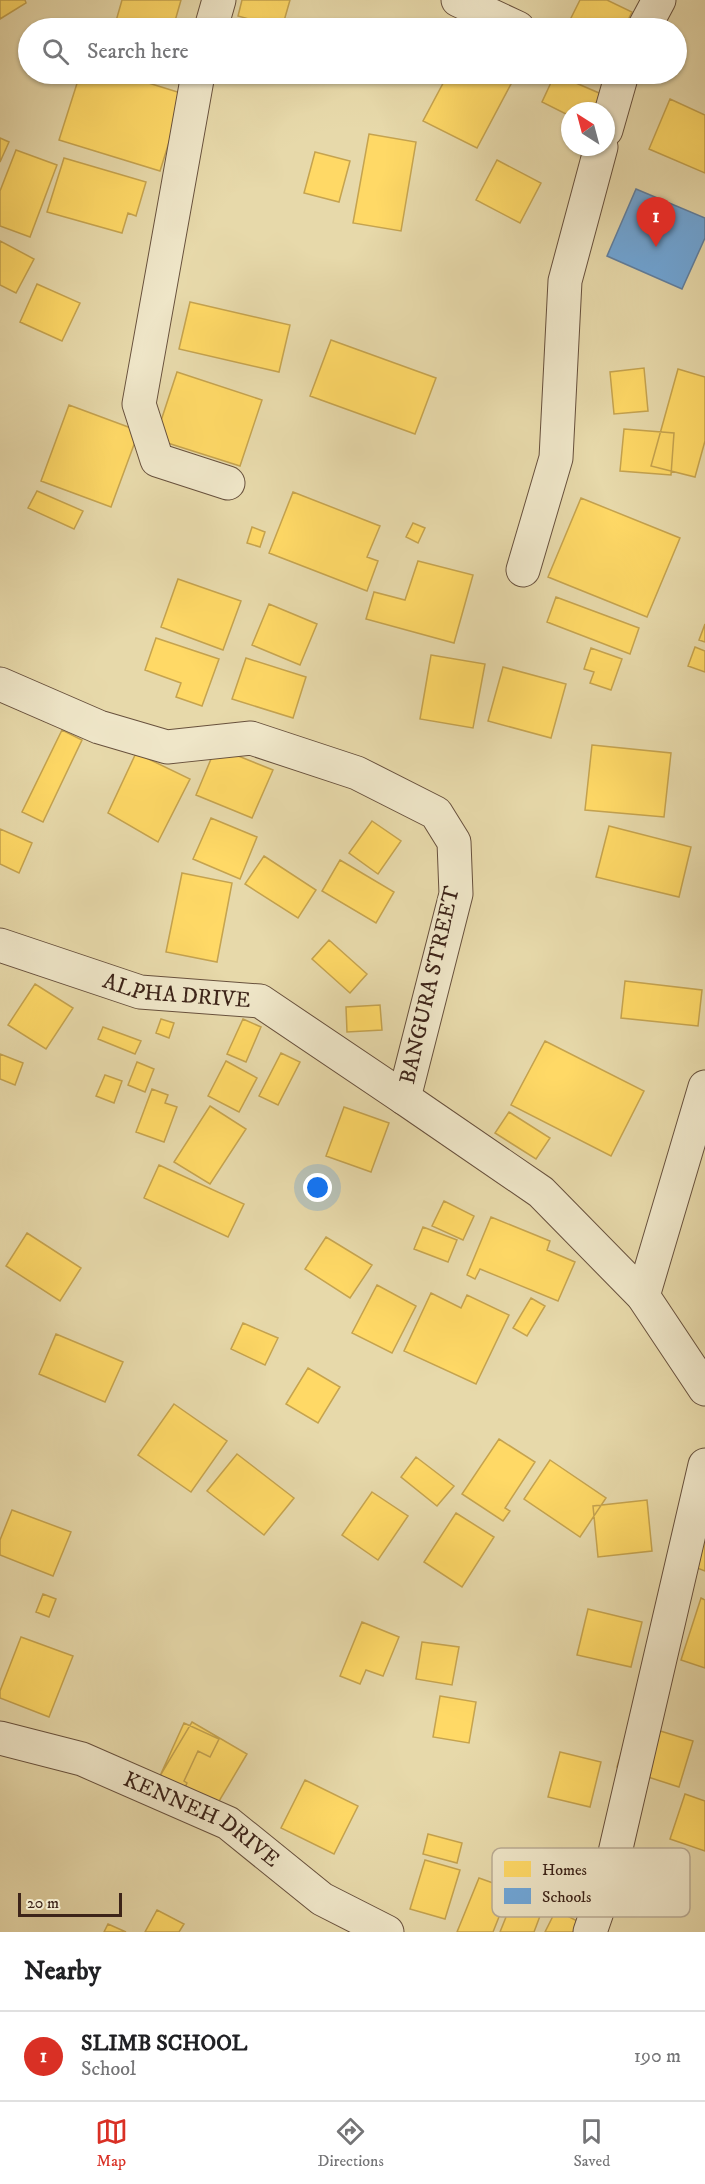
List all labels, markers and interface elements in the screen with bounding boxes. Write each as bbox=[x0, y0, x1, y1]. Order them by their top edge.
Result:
search box bbox=[18, 18, 687, 84]
icon: search bbox=[39, 35, 72, 68]
text: Search here bbox=[87, 38, 189, 65]
north arrow bbox=[561, 102, 615, 156]
pin: 1 bbox=[636, 198, 676, 247]
street label: BANGURA STREET bbox=[394, 883, 466, 1087]
street label: ALPHA DRIVE bbox=[99, 967, 252, 1014]
your location bbox=[303, 1173, 332, 1202]
street label: KENNEH DRIVE bbox=[119, 1765, 285, 1873]
legend bbox=[492, 1848, 690, 1917]
text: Homes bbox=[542, 1860, 587, 1880]
text: Schools bbox=[542, 1887, 591, 1907]
scale bar bbox=[18, 1890, 122, 1918]
text: 20 m bbox=[27, 1893, 59, 1913]
text: Nearby bbox=[24, 1955, 101, 1988]
text: SLIMB SCHOOL bbox=[81, 2030, 247, 2057]
text: 1 bbox=[40, 2044, 47, 2069]
text: 190 m bbox=[634, 2044, 681, 2069]
text: School bbox=[81, 2057, 136, 2082]
tab: Map bbox=[95, 2115, 128, 2171]
tab: Directions bbox=[317, 2115, 384, 2171]
tab: Saved bbox=[573, 2115, 610, 2171]

